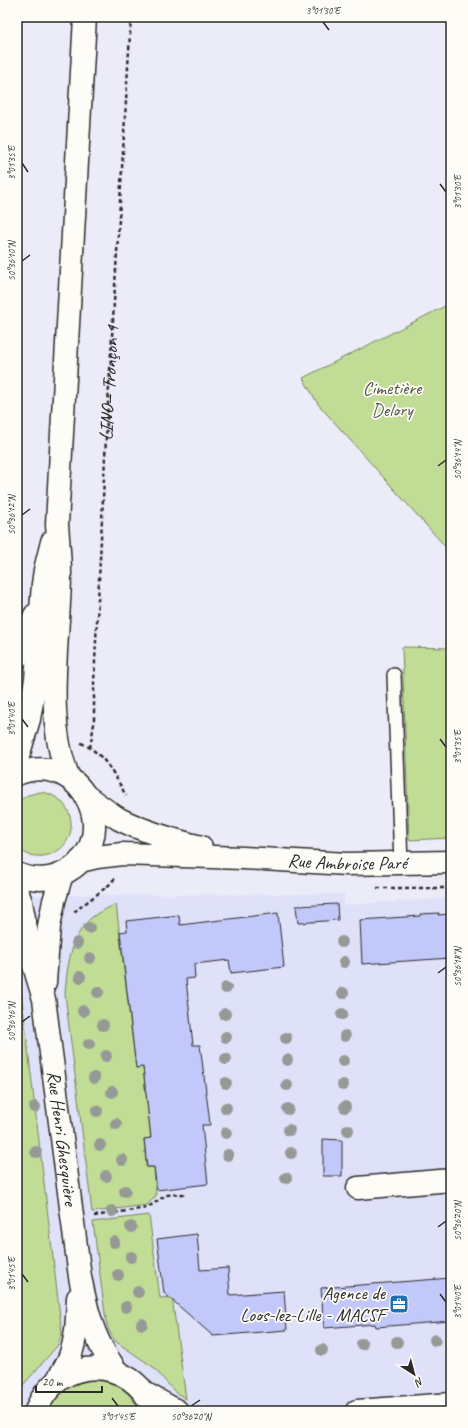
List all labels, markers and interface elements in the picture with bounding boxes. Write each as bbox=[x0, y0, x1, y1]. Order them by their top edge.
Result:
text: 3°01'30"E bbox=[306, 4, 342, 17]
text: 3°01'35"E bbox=[5, 144, 18, 180]
text: 3°01'30"E bbox=[451, 173, 464, 209]
text: 50°36'10"N bbox=[5, 239, 18, 281]
street label: LINO— Tronçon 1 bbox=[94, 323, 125, 441]
park label: Cimetière Delory bbox=[363, 376, 423, 422]
text: 50°36'14"N bbox=[451, 438, 464, 480]
text: 50°36'12"N bbox=[5, 493, 18, 535]
text: 3°01'40"E bbox=[5, 700, 18, 736]
text: 3°01'35"E bbox=[451, 728, 464, 764]
street label: Rue Ambroise Paré bbox=[287, 849, 410, 876]
text: 50°36'18"N bbox=[451, 945, 464, 987]
text: 50°36'16"N bbox=[5, 1000, 18, 1042]
street label: Rue Henri Ghesquière bbox=[41, 1069, 83, 1209]
text: 50°36'20"N bbox=[451, 1199, 464, 1241]
text: 3°01'45"E bbox=[5, 1255, 18, 1291]
place label: Agence de Loos-lez-Lille - MACSF bbox=[240, 1281, 389, 1327]
text: 3°01'40"E bbox=[451, 1283, 464, 1319]
office icon: Agence de Loos-lez-Lille - MACSF bbox=[388, 1293, 410, 1315]
north arrow bbox=[394, 1354, 434, 1394]
scale bar bbox=[36, 1368, 102, 1394]
text: 20 m bbox=[42, 1374, 64, 1390]
text: N bbox=[411, 1374, 427, 1391]
text: 3°01'45"E bbox=[101, 1410, 137, 1423]
text: 50°36'20"N bbox=[171, 1410, 213, 1423]

